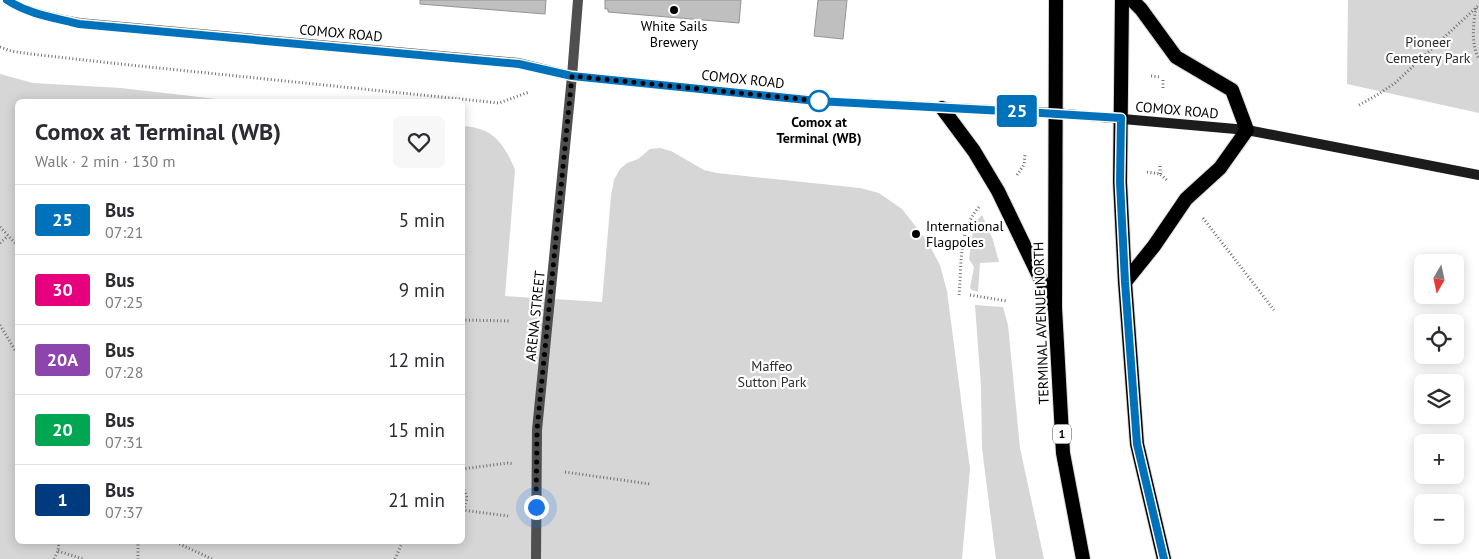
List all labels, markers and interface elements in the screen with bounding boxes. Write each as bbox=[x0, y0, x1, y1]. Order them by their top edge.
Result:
marker: White Sails Brewery bbox=[668, 4, 680, 16]
place label: White Sails Brewery bbox=[641, 17, 707, 51]
street label: COMOX ROAD bbox=[299, 20, 383, 46]
park label: Pioneer Cemetery Park bbox=[1385, 33, 1471, 67]
street label: COMOX ROAD bbox=[701, 66, 785, 92]
marker: Comox at Terminal (WB) bbox=[808, 90, 830, 112]
line badge: 25 bbox=[994, 95, 1040, 127]
street label: COMOX ROAD bbox=[1135, 97, 1219, 123]
text: 25 bbox=[1007, 99, 1027, 122]
place label: Comox at Terminal (WB) bbox=[777, 113, 861, 147]
text: Comox at Terminal (WB) bbox=[35, 116, 281, 147]
button: heart bbox=[393, 116, 445, 168]
text: Walk · 2 min · 130 m bbox=[35, 151, 175, 171]
text: Bus bbox=[105, 198, 134, 222]
text: 25 bbox=[52, 208, 73, 231]
text: 5 min bbox=[399, 208, 445, 232]
place label: International Flagpoles bbox=[926, 217, 1004, 251]
text: 07:21 bbox=[105, 222, 143, 242]
marker: International Flagpoles bbox=[910, 228, 922, 240]
street label: TERMINAL AVENUE NORTH bbox=[1029, 241, 1053, 405]
north arrow bbox=[1414, 254, 1464, 304]
map controls bbox=[1414, 254, 1464, 544]
text: Bus bbox=[105, 268, 134, 292]
street label: ARENA STREET bbox=[521, 270, 549, 362]
text: 30 bbox=[52, 278, 73, 301]
text: 9 min bbox=[399, 278, 445, 302]
text: 07:25 bbox=[105, 292, 143, 312]
button: locate bbox=[1414, 314, 1464, 364]
text: Bus bbox=[105, 338, 134, 362]
text: 20A bbox=[47, 348, 78, 371]
text: 12 min bbox=[388, 348, 445, 372]
park label: Maffeo Sutton Park bbox=[738, 357, 807, 391]
text: 07:28 bbox=[105, 362, 143, 382]
button: layers bbox=[1414, 374, 1464, 424]
text: Bus bbox=[105, 408, 134, 432]
text: 20 bbox=[52, 418, 73, 441]
text: 15 min bbox=[388, 418, 445, 442]
road number: 1 bbox=[1053, 424, 1071, 444]
text: 07:31 bbox=[105, 432, 143, 452]
button: + bbox=[1414, 434, 1464, 484]
text: Bus bbox=[105, 478, 134, 502]
text: 1 bbox=[57, 488, 68, 511]
text: 21 min bbox=[388, 488, 445, 512]
button: − bbox=[1414, 494, 1464, 544]
your location bbox=[524, 495, 549, 520]
text: 07:37 bbox=[105, 502, 143, 522]

